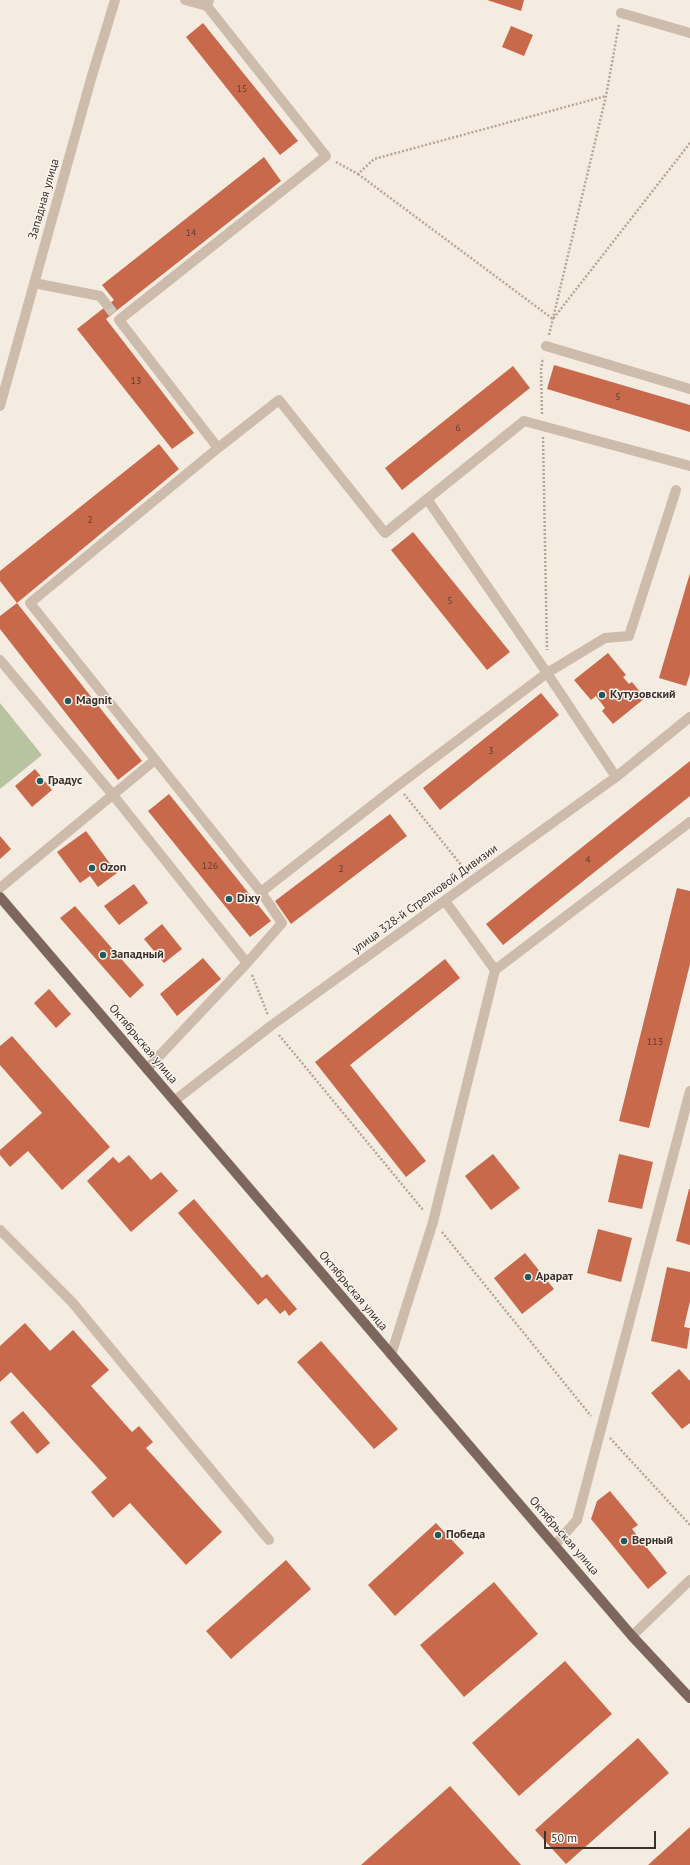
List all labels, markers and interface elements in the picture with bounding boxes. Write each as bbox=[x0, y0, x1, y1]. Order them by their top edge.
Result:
house number: 15 bbox=[237, 83, 247, 95]
street label: Западная улица bbox=[26, 157, 62, 241]
house number: 14 bbox=[186, 227, 196, 239]
house number: 13 bbox=[131, 375, 141, 387]
house number: 5 bbox=[615, 391, 621, 403]
house number: 6 bbox=[455, 422, 461, 434]
house number: 2 bbox=[87, 514, 93, 526]
house number: 5 bbox=[447, 595, 453, 607]
place label: Кутузовский bbox=[610, 688, 676, 702]
marker: Кутузовский bbox=[597, 690, 607, 700]
place label: Magnit bbox=[76, 694, 112, 708]
marker: Magnit bbox=[63, 696, 73, 706]
house number: 3 bbox=[488, 745, 494, 757]
place label: Градус bbox=[48, 774, 82, 788]
marker: Градус bbox=[35, 776, 45, 786]
street label: улица 328-й Стрелковой Дивизии bbox=[349, 841, 501, 957]
house number: 4 bbox=[585, 854, 591, 866]
house number: 126 bbox=[202, 860, 218, 872]
place label: Ozon bbox=[100, 861, 126, 875]
marker: Ozon bbox=[87, 863, 97, 873]
house number: 2 bbox=[338, 863, 344, 875]
place label: Dixy bbox=[237, 892, 260, 906]
marker: Dixy bbox=[224, 894, 234, 904]
place label: Западный bbox=[111, 948, 164, 962]
marker: Западный bbox=[98, 950, 108, 960]
street label: Октябрьская улица bbox=[106, 1001, 180, 1087]
house number: 113 bbox=[647, 1036, 663, 1048]
street label: Октябрьская улица bbox=[316, 1248, 390, 1334]
place label: Арарат bbox=[536, 1270, 573, 1284]
marker: Арарат bbox=[523, 1272, 533, 1282]
street label: Октябрьская улица bbox=[526, 1494, 602, 1578]
place label: Победа bbox=[446, 1528, 485, 1542]
marker: Победа bbox=[433, 1530, 443, 1540]
place label: Верный bbox=[632, 1534, 673, 1548]
marker: Верный bbox=[619, 1536, 629, 1546]
scale bar bbox=[546, 1823, 658, 1849]
text: 50 m bbox=[551, 1830, 577, 1845]

